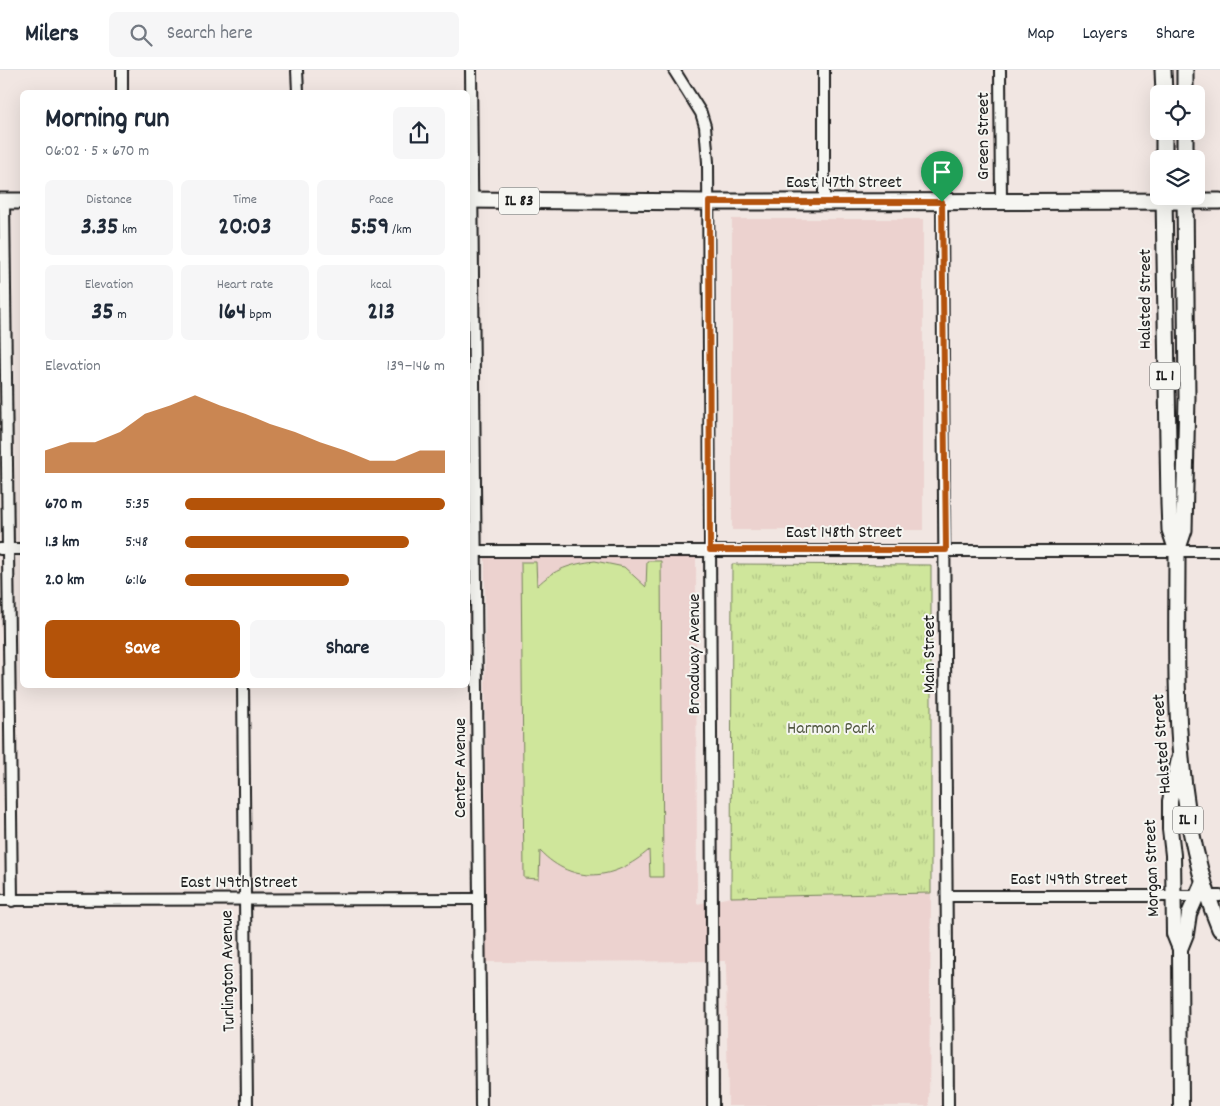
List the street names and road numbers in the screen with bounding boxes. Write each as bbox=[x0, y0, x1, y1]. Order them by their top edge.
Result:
street label: Green Street bbox=[972, 92, 997, 180]
street label: East 147th Street bbox=[786, 171, 902, 196]
road number: IL 83 bbox=[499, 188, 539, 214]
street label: Halsted Street bbox=[1134, 248, 1159, 349]
road number: IL 1 bbox=[1150, 362, 1180, 390]
street label: East 148th Street bbox=[786, 521, 903, 546]
street label: Broadway Avenue bbox=[683, 594, 708, 714]
street label: Main Street bbox=[918, 614, 943, 693]
street label: Halsted Street bbox=[1147, 693, 1179, 795]
street label: Center Avenue bbox=[449, 718, 474, 818]
road number: IL 1 bbox=[1173, 806, 1203, 834]
street label: Morgan Street bbox=[1139, 818, 1167, 917]
street label: East 149th Street bbox=[1010, 868, 1128, 893]
street label: East 149th Street bbox=[180, 871, 298, 896]
street label: Turlington Avenue bbox=[215, 910, 243, 1032]

